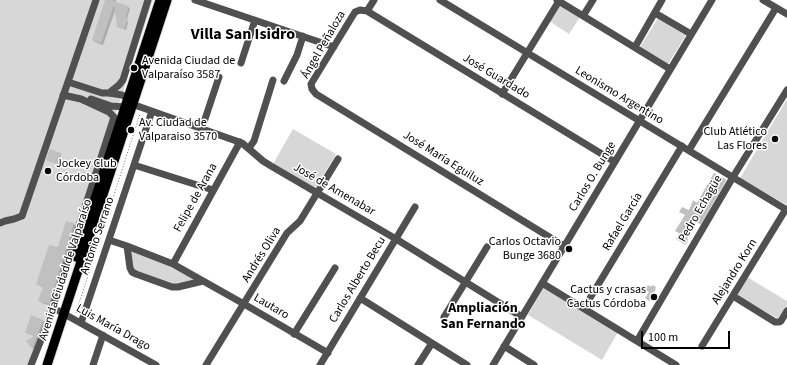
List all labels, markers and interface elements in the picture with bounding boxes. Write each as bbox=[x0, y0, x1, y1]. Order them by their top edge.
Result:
street label: Ángel Peñaloza bbox=[299, 9, 349, 81]
district label: Villa San Isidro bbox=[191, 25, 295, 45]
street label: José Guardado bbox=[460, 51, 532, 103]
place label: Avenida Ciudad de Valparaíso 3587 bbox=[142, 54, 235, 82]
marker: Avenida Ciudad de Valparaíso 3587 bbox=[129, 63, 139, 73]
street label: Leonismo Argentino bbox=[572, 64, 666, 128]
place label: Av. Ciudad de Valparaiso 3570 bbox=[139, 116, 217, 144]
marker: Av. Ciudad de Valparaiso 3570 bbox=[126, 125, 136, 135]
place label: Club Atlético Las Flores bbox=[703, 125, 767, 153]
street label: José María Eguiluz bbox=[400, 128, 486, 190]
marker: Club Atlético Las Flores bbox=[770, 134, 780, 144]
street label: Carlos O. Bunge bbox=[566, 139, 620, 215]
place label: Jockey Club Córdoba bbox=[56, 157, 117, 185]
street label: Felipe de Arana bbox=[171, 161, 221, 235]
street label: José de Amenabar bbox=[290, 161, 378, 219]
marker: Jockey Club Córdoba bbox=[43, 166, 53, 176]
street label: Pedro Echagüe bbox=[676, 173, 726, 245]
street label: Rafael García bbox=[600, 190, 646, 254]
street label: Antonio Serrano bbox=[78, 195, 118, 277]
street label: Avenida Ciudad de Valparaíso bbox=[36, 198, 96, 342]
street label: Andrés Oliva bbox=[239, 225, 285, 285]
street label: Carlos Alberto Becu bbox=[327, 234, 389, 326]
place label: Carlos Octavio Bunge 3680 bbox=[489, 235, 561, 263]
street label: Alejandro Korn bbox=[709, 236, 761, 308]
marker: Carlos Octavio Bunge 3680 bbox=[564, 244, 574, 254]
place label: Cactus y crasas Cactus Córdoba bbox=[567, 283, 646, 311]
street label: Lautaro bbox=[251, 291, 291, 323]
marker: Cactus y crasas Cactus Córdoba bbox=[649, 292, 659, 302]
district label: Ampliación San Fernando bbox=[440, 301, 526, 334]
street label: Luis María Drago bbox=[73, 302, 153, 354]
scale bar bbox=[643, 323, 732, 349]
text: 100 m bbox=[648, 329, 678, 346]

